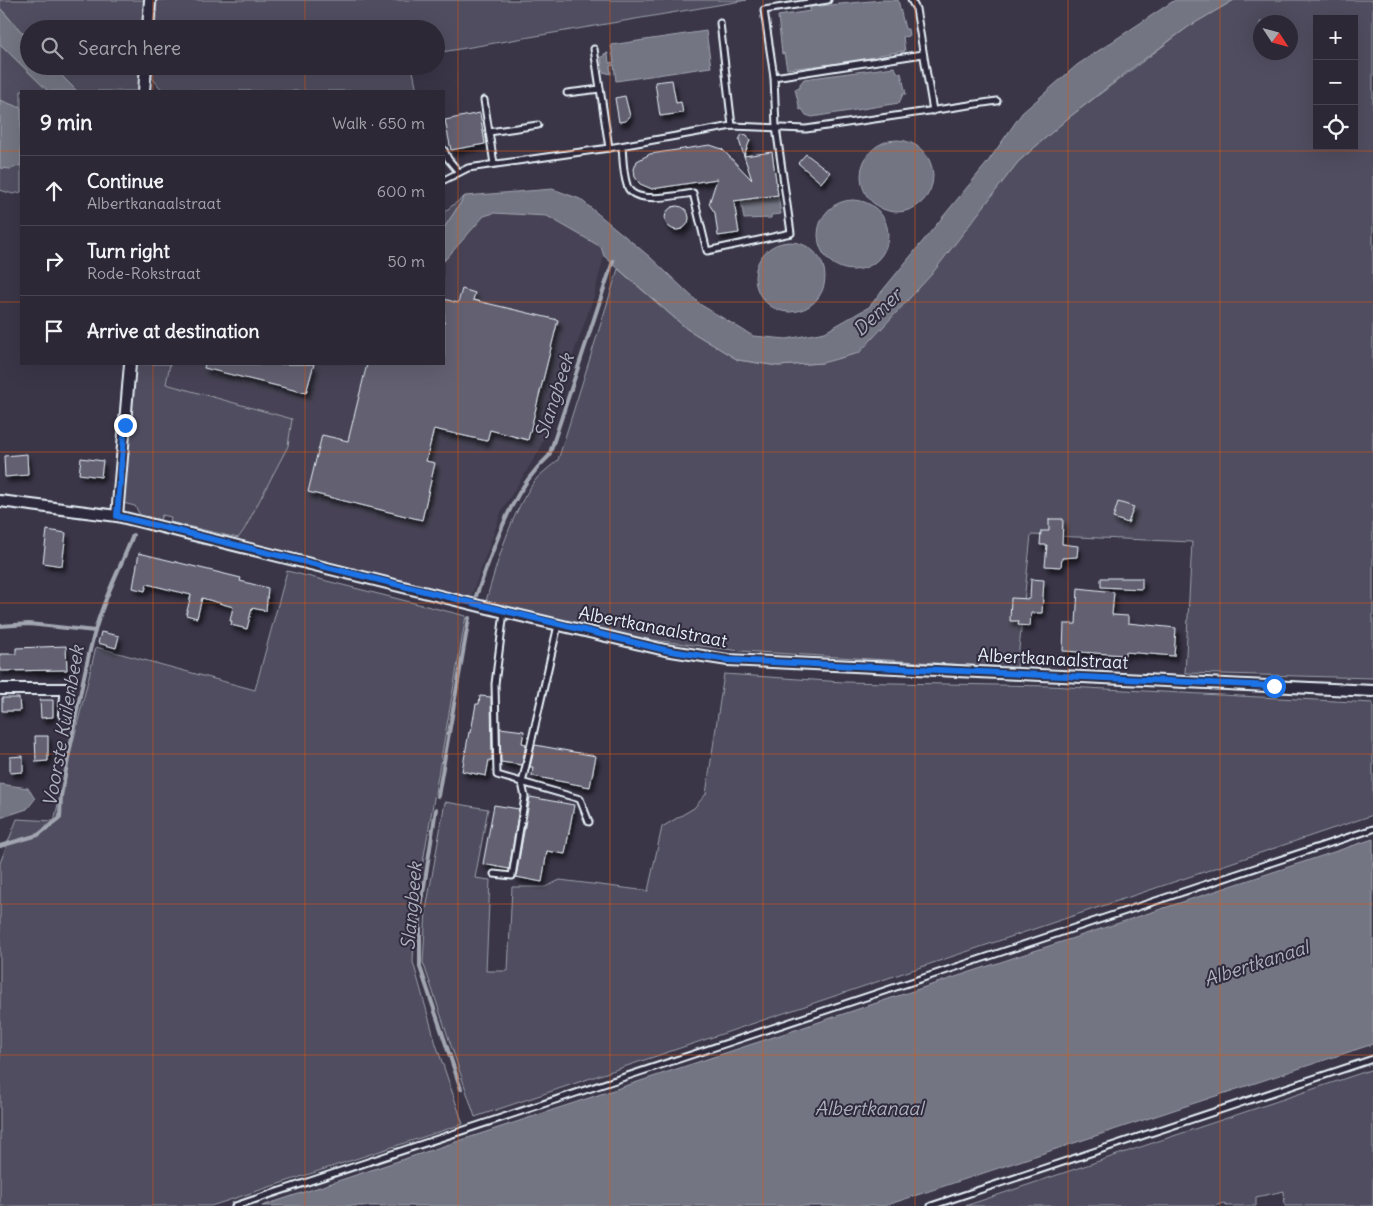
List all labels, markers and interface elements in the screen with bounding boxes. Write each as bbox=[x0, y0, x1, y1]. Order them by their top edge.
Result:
north arrow bbox=[1253, 15, 1298, 60]
map controls bbox=[1313, 15, 1358, 150]
button: + bbox=[1313, 15, 1358, 60]
search box bbox=[20, 20, 445, 75]
icon: search bbox=[38, 34, 66, 62]
text: Search here bbox=[78, 36, 181, 60]
button: − bbox=[1313, 60, 1358, 105]
button: locate bbox=[1313, 105, 1358, 150]
text: 9 min bbox=[40, 109, 92, 136]
text: Walk · 650 m bbox=[332, 113, 425, 133]
text: Continue bbox=[87, 169, 164, 193]
icon: ahead bbox=[40, 177, 68, 205]
text: 600 m bbox=[377, 181, 425, 201]
text: Albertkanaalstraat bbox=[87, 193, 221, 213]
text: Turn right bbox=[87, 239, 170, 263]
icon: right bbox=[40, 247, 68, 275]
text: 50 m bbox=[387, 251, 425, 271]
text: Rode-Rokstraat bbox=[87, 263, 201, 283]
water label: Demer bbox=[848, 282, 908, 341]
icon: arrive bbox=[40, 317, 68, 345]
text: Arrive at destination bbox=[87, 319, 260, 343]
water label: Slangbeek bbox=[529, 349, 579, 442]
route end bbox=[114, 414, 137, 437]
street label: Albertkanaalstraat bbox=[577, 601, 729, 652]
water label: Voorste Kuilenbeek bbox=[37, 642, 89, 808]
street label: Albertkanaalstraat bbox=[977, 643, 1129, 674]
route start bbox=[1263, 675, 1286, 698]
water label: Slangbeek bbox=[395, 860, 427, 951]
water label: Albertkanaal bbox=[1201, 934, 1314, 991]
water label: Albertkanaal bbox=[815, 1096, 926, 1120]

